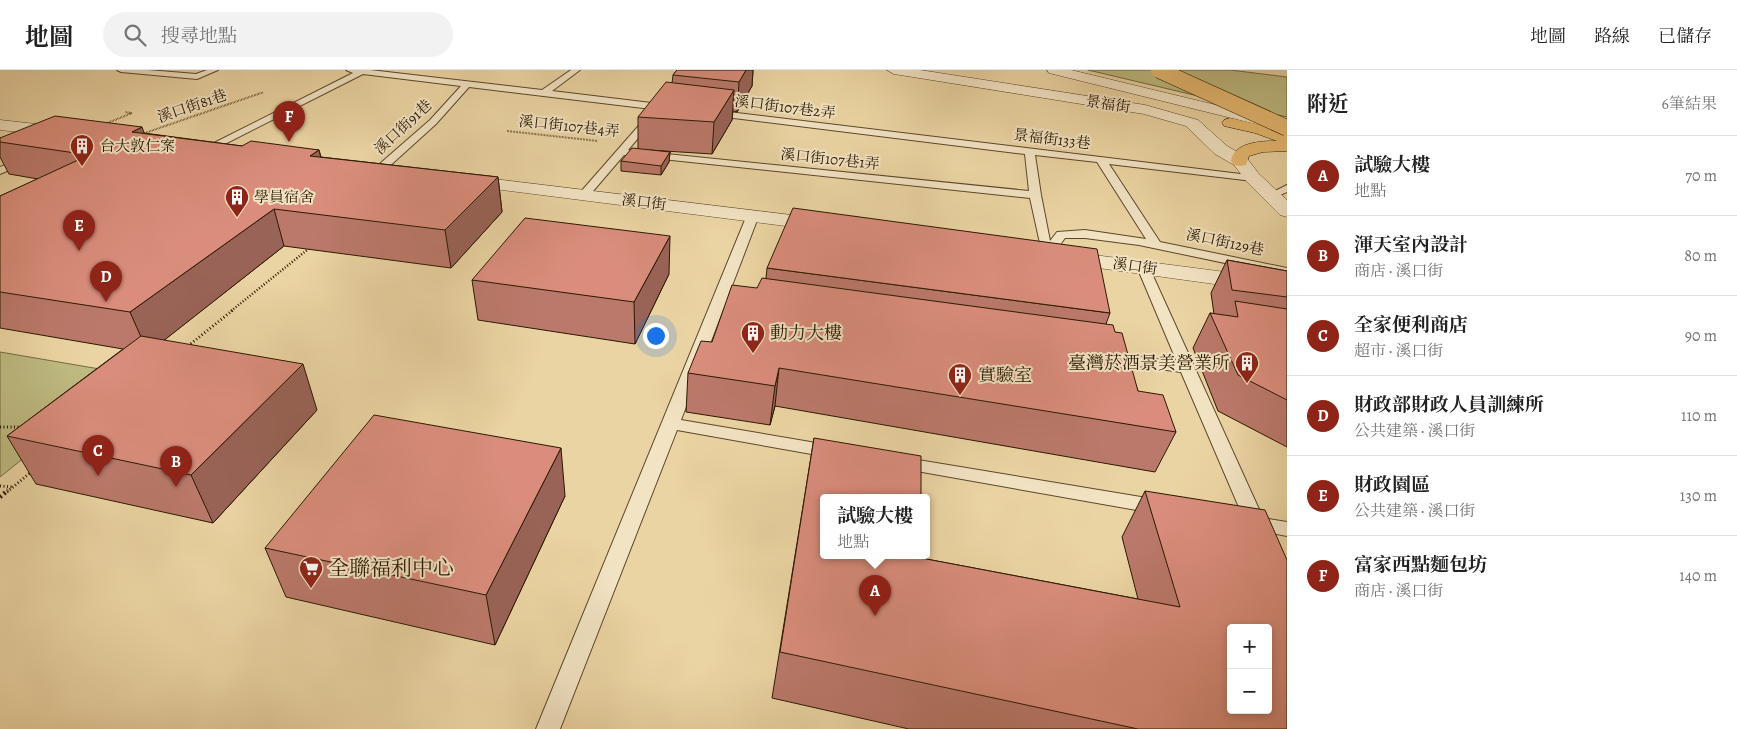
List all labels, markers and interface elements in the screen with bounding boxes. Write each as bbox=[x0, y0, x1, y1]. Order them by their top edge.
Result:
search box bbox=[103, 12, 453, 57]
text: 地圖 bbox=[25, 21, 73, 53]
icon: search bbox=[121, 21, 149, 49]
text: 搜尋地點 bbox=[161, 23, 237, 49]
text: 地圖 bbox=[1530, 24, 1566, 48]
text: 路線 bbox=[1594, 24, 1630, 48]
text: 已儲存 bbox=[1658, 24, 1712, 48]
street label: 溪口街81巷 bbox=[155, 85, 229, 127]
text: 附近 bbox=[1307, 90, 1349, 118]
street label: 溪口街107巷2弄 bbox=[733, 91, 837, 123]
street label: 景福街 bbox=[1084, 91, 1132, 117]
text: 6筆結果 bbox=[1662, 93, 1717, 115]
street label: 溪口街91巷 bbox=[370, 95, 436, 159]
pin: F bbox=[273, 101, 305, 142]
street label: 溪口街107巷4弄 bbox=[518, 111, 620, 141]
street label: 景福街133巷 bbox=[1012, 124, 1092, 154]
building icon: 台大敦仁案 bbox=[69, 133, 95, 167]
place label: 台大敦仁案 bbox=[100, 136, 175, 156]
street label: 溪口街107巷1弄 bbox=[779, 144, 881, 174]
text: 試驗大樓 bbox=[1354, 152, 1430, 178]
text: A bbox=[1318, 165, 1328, 187]
text: 70 m bbox=[1685, 165, 1717, 187]
text: 地點 bbox=[1354, 180, 1386, 202]
building icon: 學員宿舍 bbox=[224, 184, 250, 218]
place label: 學員宿舍 bbox=[254, 187, 314, 207]
street label: 溪口街 bbox=[620, 189, 668, 215]
pin: E bbox=[63, 210, 95, 251]
street label: 溪口街129巷 bbox=[1184, 224, 1266, 260]
text: 渾天室內設計 bbox=[1354, 232, 1468, 258]
text: B bbox=[1318, 245, 1328, 267]
text: 80 m bbox=[1684, 245, 1717, 267]
street label: 溪口街 bbox=[1111, 253, 1159, 279]
text: 商店 · 溪口街 bbox=[1354, 260, 1444, 282]
pin: D bbox=[90, 261, 122, 302]
text: 全家便利商店 bbox=[1354, 312, 1468, 338]
building icon: 動力大樓 bbox=[740, 320, 766, 354]
place label: 動力大樓 bbox=[770, 321, 842, 345]
your location bbox=[643, 323, 669, 349]
text: C bbox=[1318, 325, 1328, 347]
text: 90 m bbox=[1685, 325, 1717, 347]
text: 超市 · 溪口街 bbox=[1354, 340, 1444, 362]
building icon: 臺灣菸酒景美營業所 bbox=[1234, 350, 1260, 384]
place label: 臺灣菸酒景美營業所 bbox=[1068, 351, 1230, 375]
building icon: 實驗室 bbox=[947, 362, 973, 396]
place label: 實驗室 bbox=[978, 363, 1032, 387]
text: 財政部財政人員訓練所 bbox=[1354, 392, 1544, 418]
text: D bbox=[1317, 405, 1329, 427]
text: 110 m bbox=[1681, 405, 1717, 427]
text: 公共建築 · 溪口街 bbox=[1354, 420, 1476, 442]
pin: C bbox=[82, 435, 114, 476]
pin: B bbox=[160, 446, 192, 487]
text: 財政園區 bbox=[1354, 472, 1430, 498]
text: E bbox=[1318, 485, 1328, 507]
text: 130 m bbox=[1680, 485, 1717, 507]
popup bbox=[820, 494, 930, 559]
text: 公共建築 · 溪口街 bbox=[1354, 500, 1476, 522]
text: 試驗大樓 bbox=[837, 503, 913, 529]
text: 地點 bbox=[837, 531, 869, 553]
text: 富家西點麵包坊 bbox=[1354, 552, 1487, 578]
place label: 全聯福利中心 bbox=[328, 554, 454, 582]
supermarket icon: 全聯福利中心 bbox=[298, 555, 324, 589]
text: F bbox=[1319, 565, 1327, 587]
text: 140 m bbox=[1679, 565, 1717, 587]
pin: A bbox=[859, 575, 891, 616]
text: 商店 · 溪口街 bbox=[1354, 580, 1444, 602]
map controls bbox=[1227, 624, 1272, 714]
button: + bbox=[1227, 624, 1272, 669]
button: − bbox=[1227, 669, 1272, 714]

